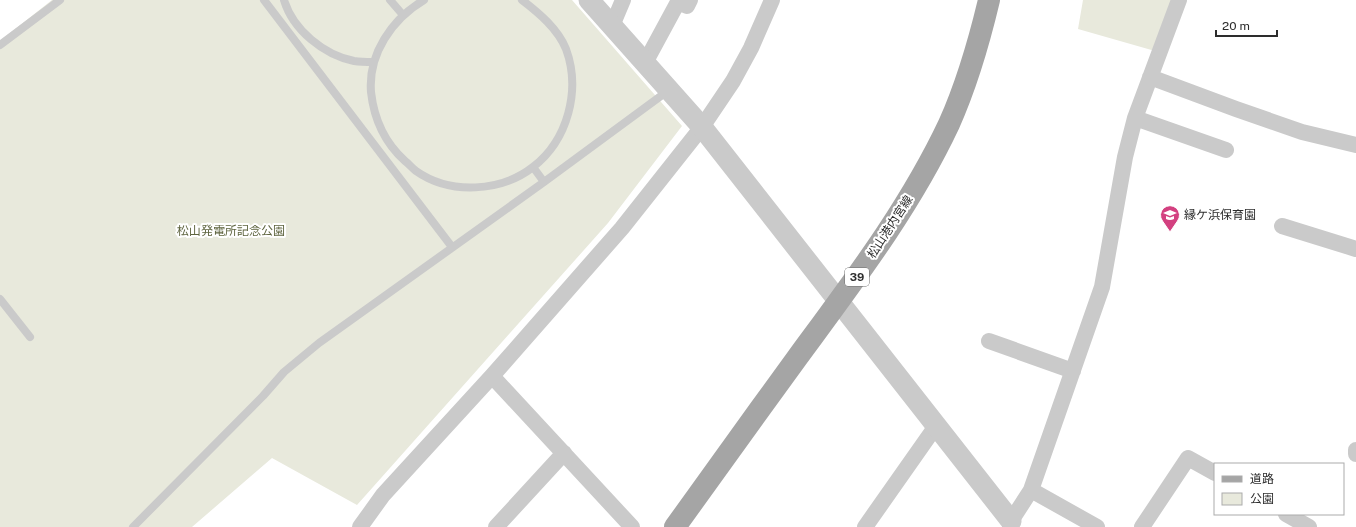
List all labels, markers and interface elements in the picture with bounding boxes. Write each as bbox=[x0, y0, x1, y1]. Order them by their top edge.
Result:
scale bar bbox=[1216, 12, 1277, 38]
text: 20 m bbox=[1222, 19, 1250, 33]
street label: 松山港内宮線 bbox=[865, 193, 915, 261]
school or university icon: 縁ケ浜保育園 bbox=[1159, 204, 1181, 232]
place label: 縁ケ浜保育園 bbox=[1184, 208, 1256, 222]
park label: 松山発電所記念公園 bbox=[177, 224, 285, 238]
road number: 39 bbox=[845, 268, 869, 286]
legend bbox=[1214, 463, 1344, 515]
text: 道路 bbox=[1250, 472, 1274, 486]
text: 公園 bbox=[1250, 492, 1274, 506]

